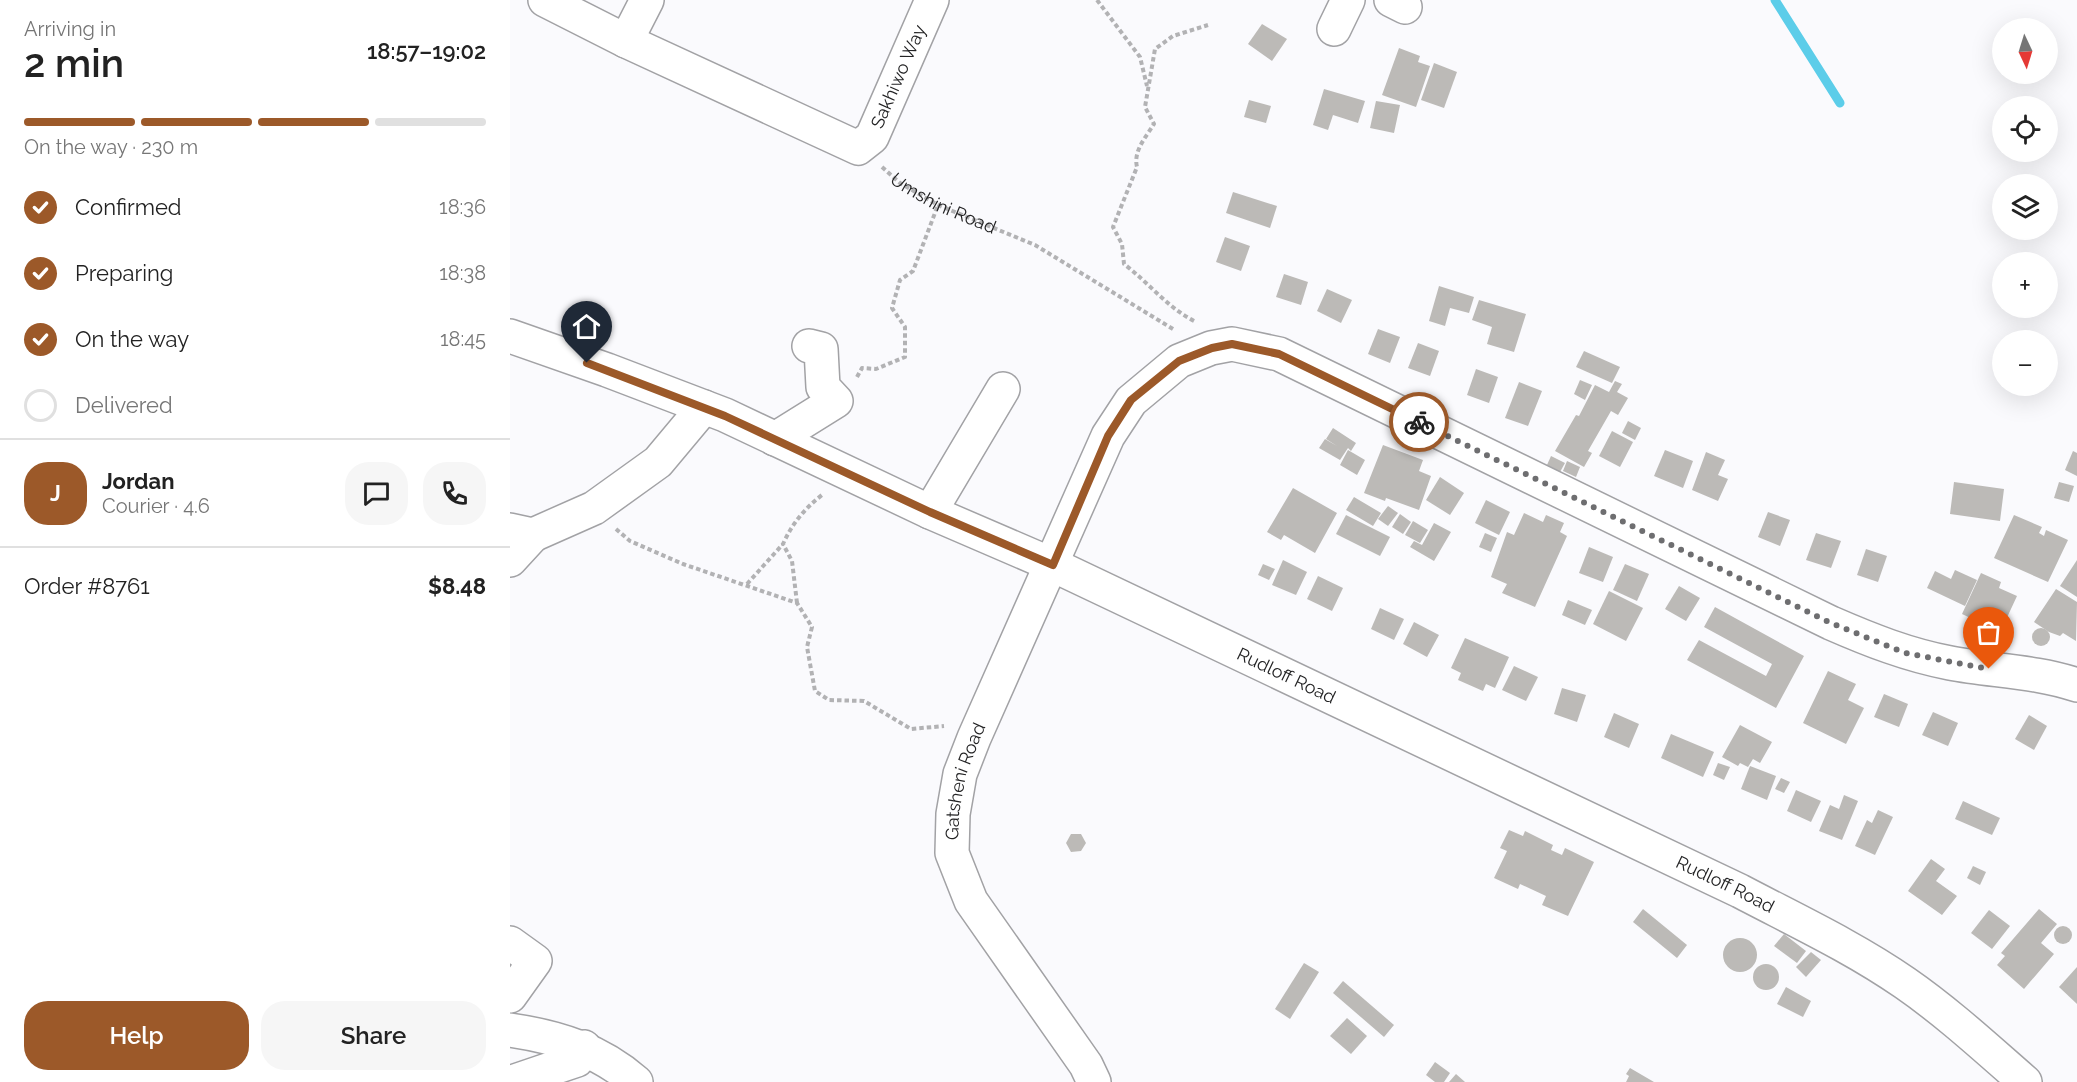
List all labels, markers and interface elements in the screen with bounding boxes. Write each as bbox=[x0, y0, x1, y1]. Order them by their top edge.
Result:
text: Arriving in bbox=[24, 17, 116, 41]
north arrow bbox=[1992, 18, 2058, 84]
map controls bbox=[1992, 18, 2058, 396]
street label: Sakhiwo Way bbox=[866, 21, 930, 131]
text: 18:57–19:02 bbox=[367, 38, 486, 64]
text: 2 min bbox=[24, 40, 124, 86]
button: locate bbox=[1992, 96, 2058, 162]
text: On the way · 230 m bbox=[24, 135, 198, 159]
street label: Umshini Road bbox=[886, 168, 999, 238]
button: layers bbox=[1992, 174, 2058, 240]
icon: check bbox=[24, 191, 57, 224]
text: Confirmed bbox=[75, 194, 182, 220]
text: 18:36 bbox=[439, 195, 486, 219]
button: + bbox=[1992, 252, 2058, 318]
icon: check bbox=[24, 257, 57, 290]
text: Preparing bbox=[75, 260, 173, 286]
text: 18:38 bbox=[439, 261, 486, 285]
pin bbox=[561, 301, 612, 363]
icon: home bbox=[570, 310, 603, 343]
icon: check bbox=[24, 323, 57, 356]
text: On the way bbox=[75, 326, 189, 352]
text: 18:45 bbox=[440, 327, 486, 351]
button: − bbox=[1992, 330, 2058, 396]
text: Delivered bbox=[75, 392, 173, 418]
courier bbox=[1389, 392, 1449, 452]
icon: bike bbox=[1403, 406, 1436, 439]
button: chat bbox=[345, 462, 408, 525]
button: phone bbox=[423, 462, 486, 525]
text: Jordan bbox=[102, 468, 174, 494]
text: J bbox=[50, 480, 61, 506]
text: Courier · 4.6 bbox=[102, 494, 210, 518]
text: Order #8761 bbox=[24, 573, 150, 599]
text: $8.48 bbox=[428, 573, 486, 599]
pin bbox=[1963, 607, 2014, 669]
icon: bag bbox=[1972, 616, 2005, 649]
street label: Rudloff Road bbox=[1234, 643, 1339, 708]
street label: Gatsheni Road bbox=[941, 719, 989, 840]
street label: Rudloff Road bbox=[1673, 851, 1778, 917]
button: Help bbox=[24, 1001, 249, 1070]
button: Share bbox=[261, 1001, 486, 1070]

